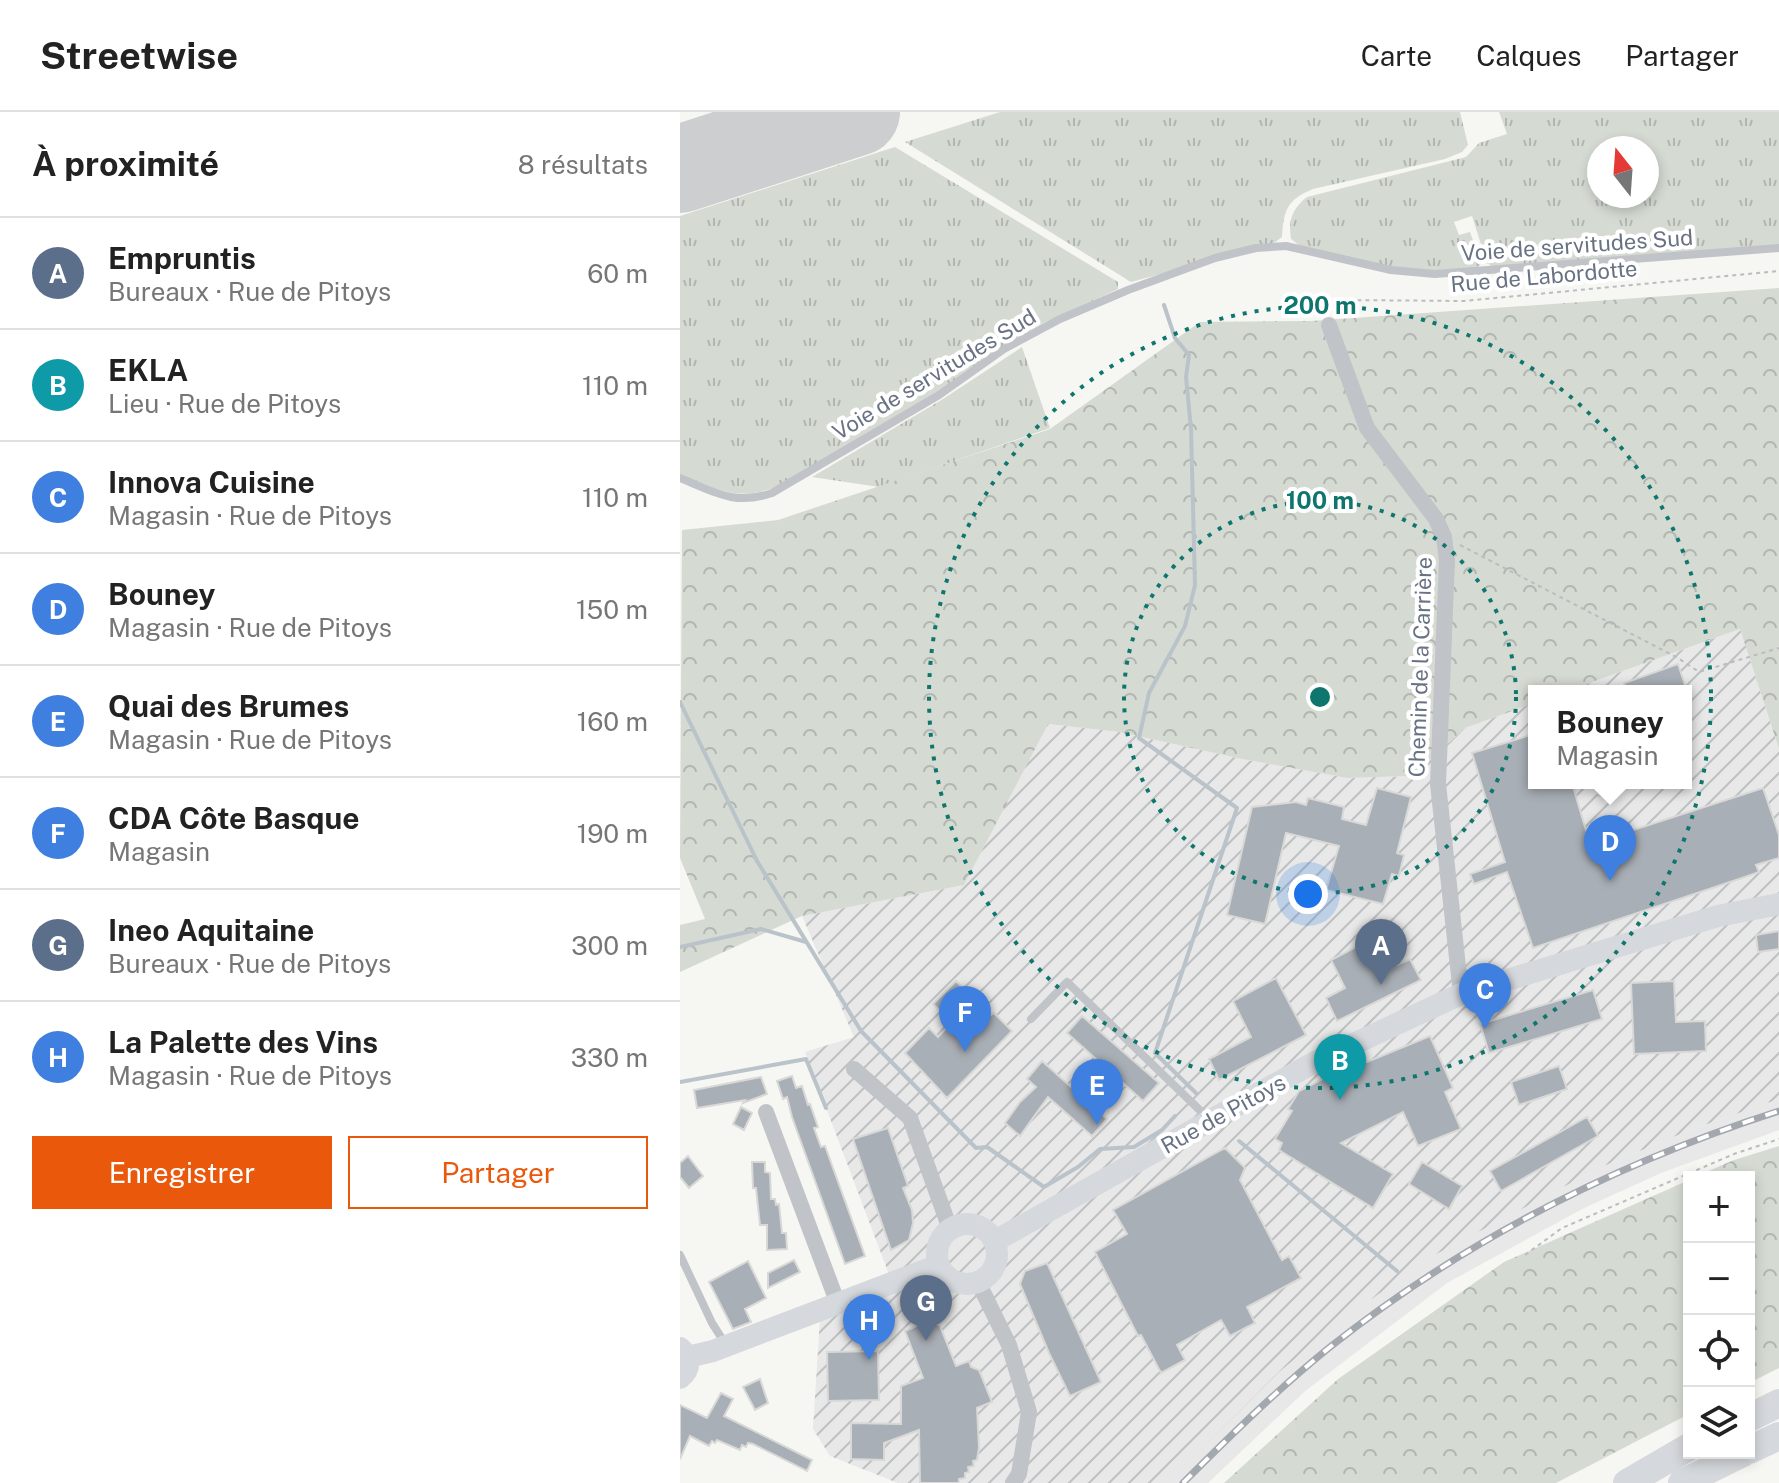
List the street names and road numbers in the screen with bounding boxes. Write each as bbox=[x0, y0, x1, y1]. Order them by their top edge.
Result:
street label: Voie de servitudes Sud bbox=[1460, 224, 1694, 266]
street label: Rue de Labordotte bbox=[1450, 255, 1638, 297]
street label: Voie de servitudes Sud bbox=[828, 303, 1040, 445]
street label: Chemin de la Carrière bbox=[1403, 556, 1437, 778]
street label: Rue de Pitoys bbox=[1156, 1069, 1290, 1159]

